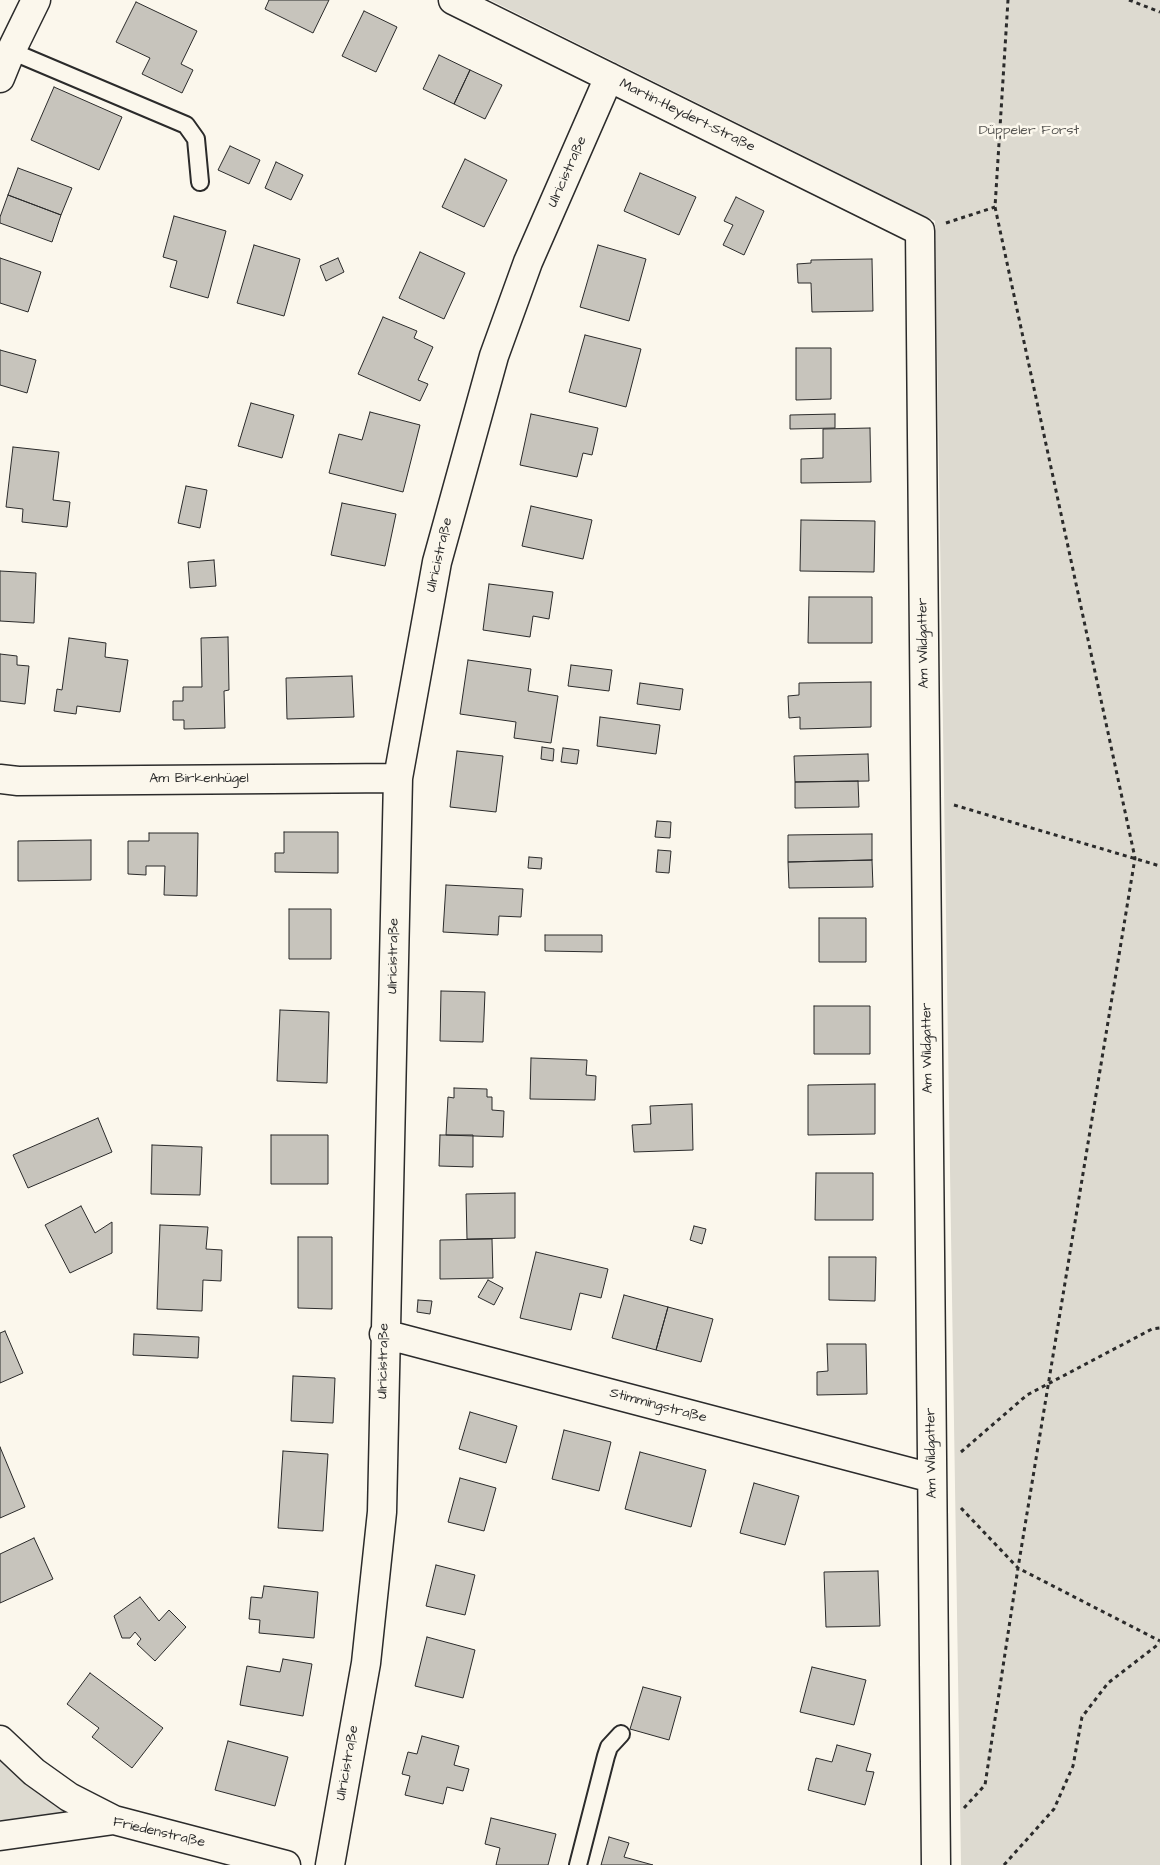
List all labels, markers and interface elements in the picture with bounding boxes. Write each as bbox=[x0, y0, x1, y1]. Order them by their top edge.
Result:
street label: Martin-Heydert-Straße bbox=[616, 76, 758, 156]
park label: Düppeler Forst bbox=[979, 123, 1079, 139]
street label: Ulricistraße bbox=[545, 134, 591, 210]
street label: Ulricistraße bbox=[423, 516, 457, 594]
street label: Am Wildgatter bbox=[915, 597, 933, 689]
street label: Am Birkenhügel bbox=[149, 771, 249, 787]
street label: Ulricistraße bbox=[385, 918, 403, 994]
street label: Am Wildgatter bbox=[919, 1002, 937, 1094]
street label: Ulricistraße bbox=[375, 1323, 393, 1399]
street label: Stimmingstraße bbox=[608, 1385, 708, 1427]
street label: Am Wildgatter bbox=[923, 1407, 941, 1499]
street label: Ulricistraße bbox=[333, 1724, 363, 1802]
street label: Friedenstraße bbox=[111, 1814, 207, 1852]

